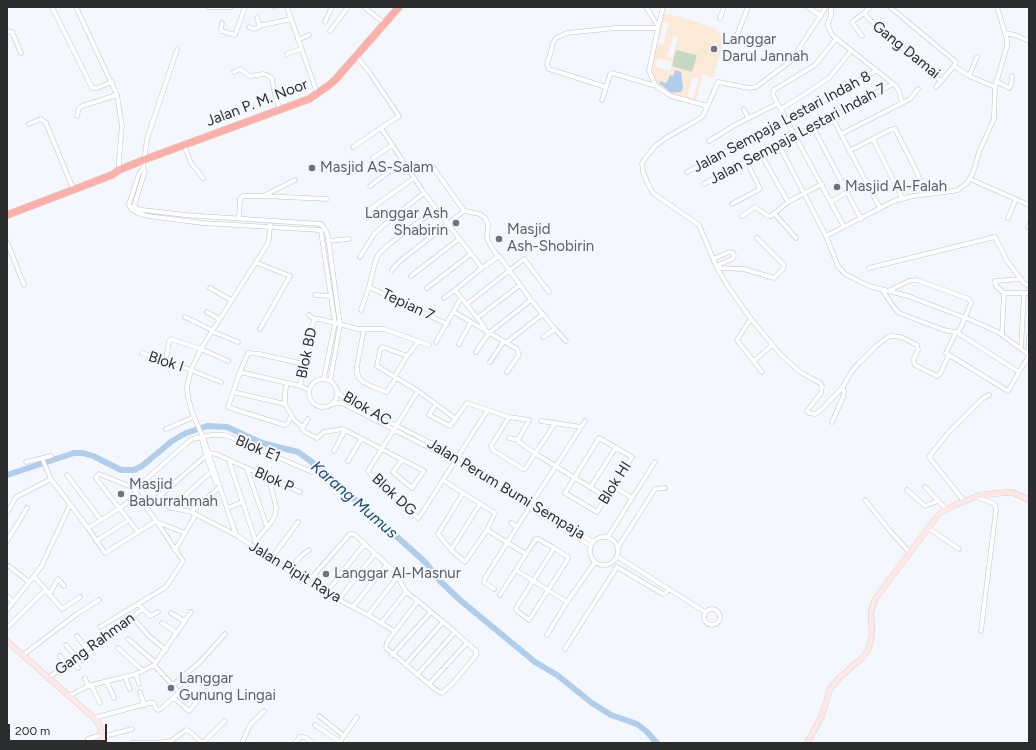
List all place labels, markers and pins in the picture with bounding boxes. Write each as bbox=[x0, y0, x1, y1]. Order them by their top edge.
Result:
place label: Langgar Darul Jannah bbox=[722, 31, 809, 66]
marker: Langgar Darul Jannah bbox=[709, 44, 719, 54]
place label: Masjid AS-Salam bbox=[320, 159, 434, 177]
marker: Masjid AS-Salam bbox=[307, 163, 317, 173]
place label: Masjid Al-Falah bbox=[845, 178, 947, 196]
marker: Masjid Al-Falah bbox=[832, 182, 842, 192]
place label: Langgar Ash Shabirin bbox=[365, 205, 448, 240]
marker: Langgar Ash Shabirin bbox=[451, 218, 461, 228]
place label: Masjid Ash-Shobirin bbox=[507, 221, 594, 256]
marker: Masjid Ash-Shobirin bbox=[494, 234, 504, 244]
place label: Masjid Baburrahmah bbox=[129, 476, 218, 511]
marker: Masjid Baburrahmah bbox=[116, 489, 126, 499]
place label: Langgar Al-Masnur bbox=[334, 565, 461, 583]
marker: Langgar Al-Masnur bbox=[321, 569, 331, 579]
place label: Langgar Gunung Lingai bbox=[179, 670, 276, 705]
marker: Langgar Gunung Lingai bbox=[166, 683, 176, 693]

